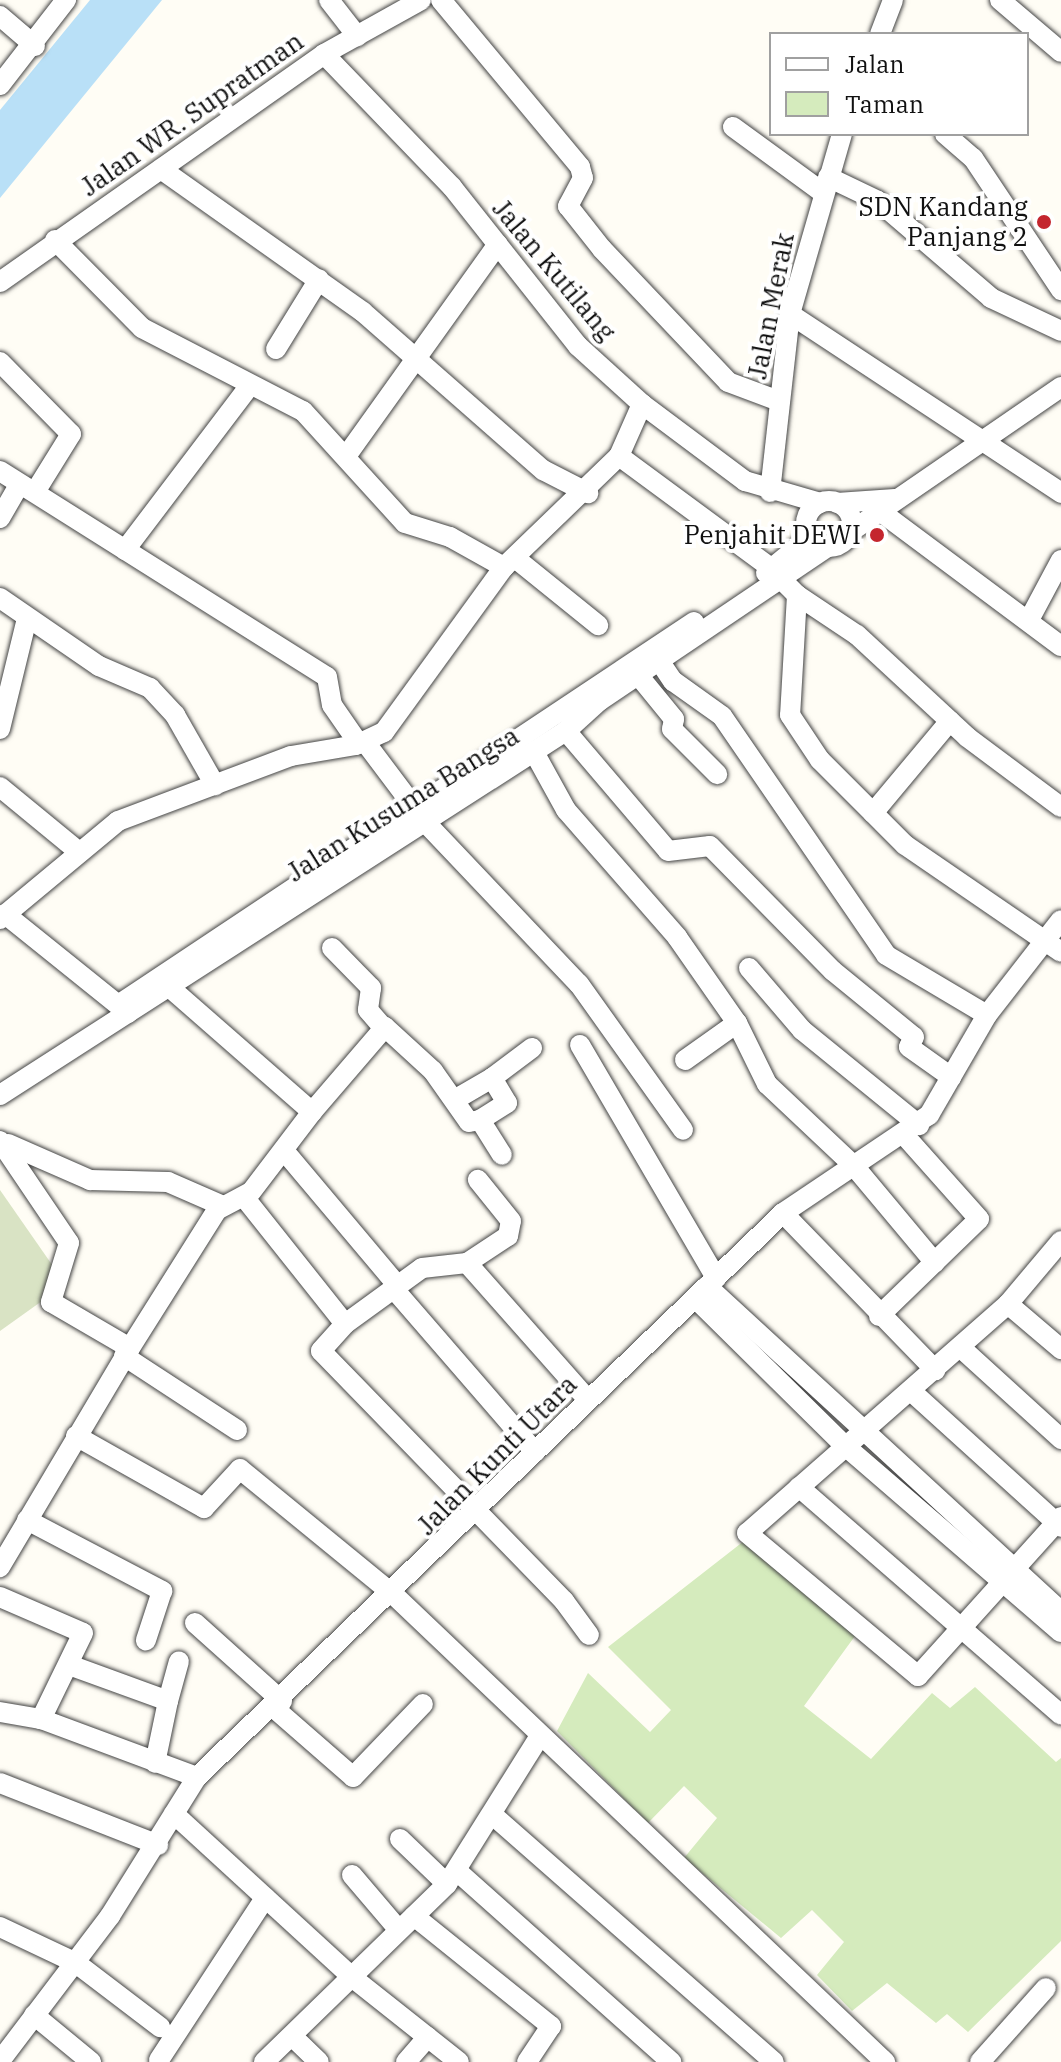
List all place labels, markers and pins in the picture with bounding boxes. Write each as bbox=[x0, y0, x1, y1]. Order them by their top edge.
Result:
place label: SDN Kandang Panjang 2 bbox=[859, 191, 1028, 252]
marker: SDN Kandang Panjang 2 bbox=[1035, 213, 1053, 231]
place label: Penjahit DEWI bbox=[684, 519, 861, 551]
marker: Penjahit DEWI bbox=[868, 526, 886, 544]

